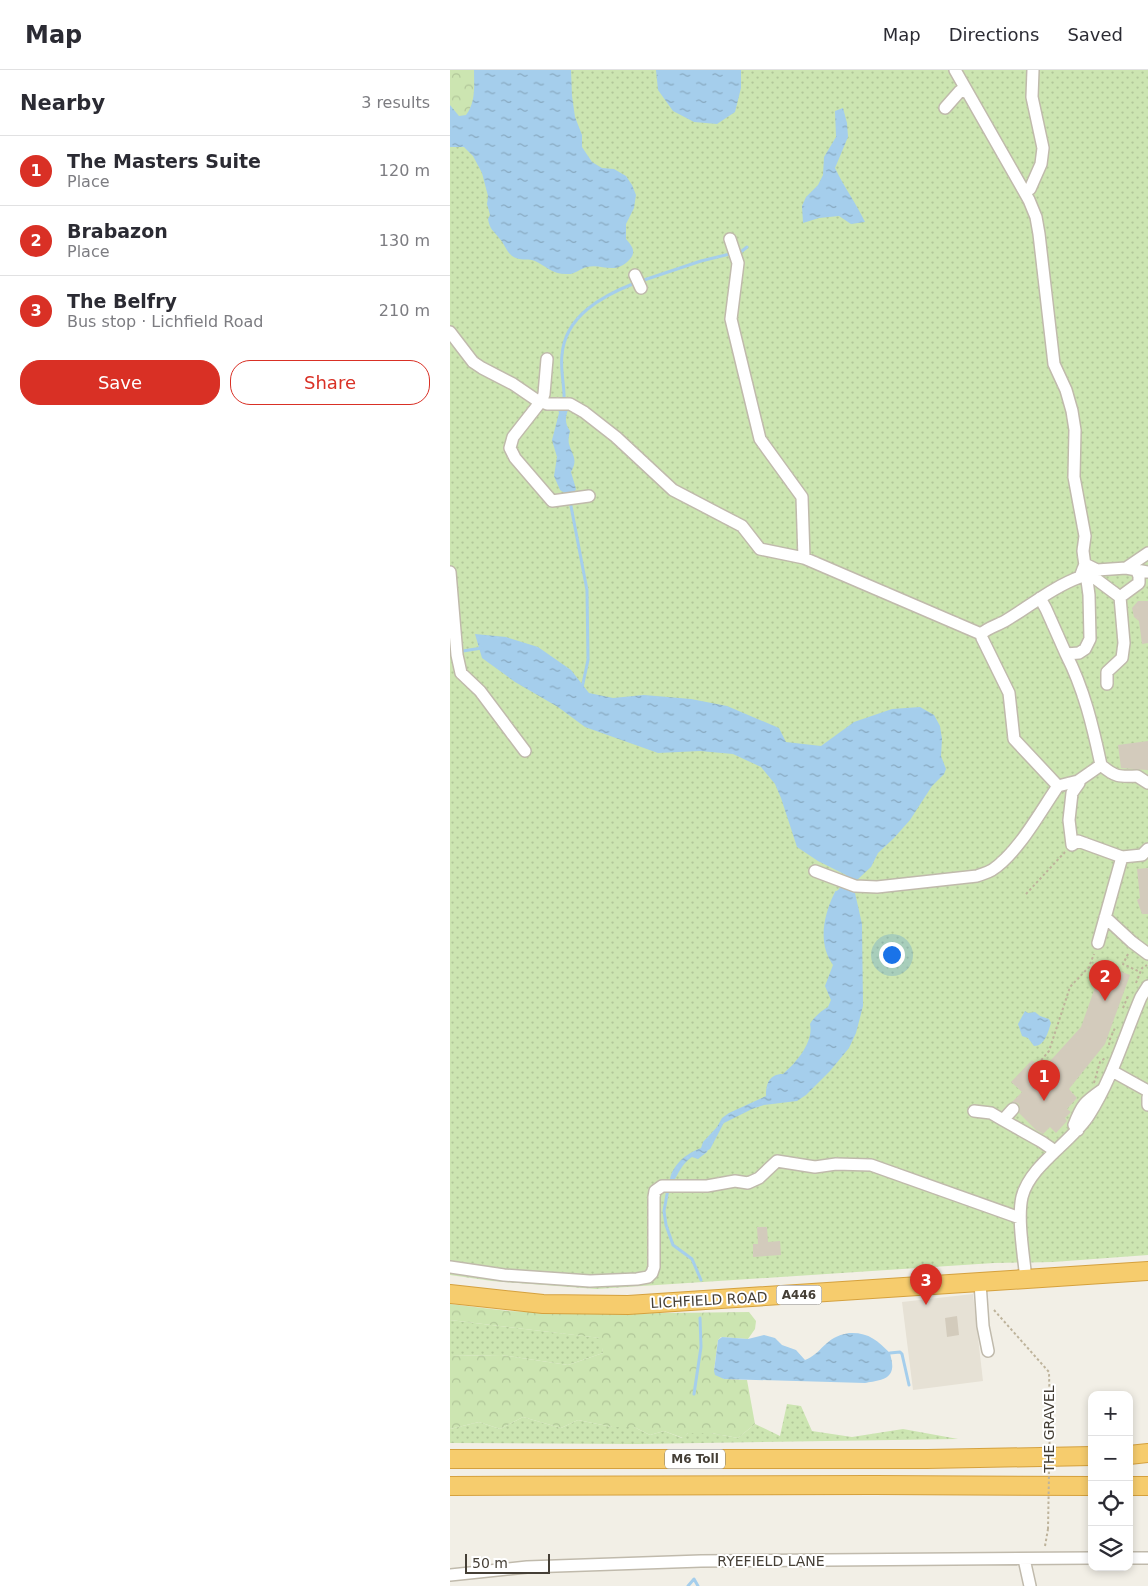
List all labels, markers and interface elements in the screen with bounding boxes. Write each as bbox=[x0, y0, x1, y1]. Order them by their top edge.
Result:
text: Map bbox=[25, 21, 82, 49]
text: Map bbox=[883, 24, 921, 45]
text: Directions bbox=[949, 24, 1039, 45]
text: Saved bbox=[1067, 24, 1123, 45]
text: Nearby bbox=[20, 91, 105, 115]
text: 3 results bbox=[361, 93, 430, 112]
text: The Masters Suite bbox=[67, 150, 261, 172]
text: 1 bbox=[30, 161, 42, 180]
text: 120 m bbox=[379, 161, 430, 180]
text: Place bbox=[67, 172, 110, 191]
text: Brabazon bbox=[67, 220, 168, 242]
text: 2 bbox=[30, 231, 42, 250]
text: 130 m bbox=[379, 231, 430, 250]
text: Place bbox=[67, 242, 110, 261]
text: The Belfry bbox=[67, 290, 177, 312]
text: 3 bbox=[30, 301, 42, 320]
text: 210 m bbox=[379, 301, 430, 320]
text: Bus stop · Lichfield Road bbox=[67, 312, 263, 331]
button: Save bbox=[20, 360, 220, 405]
button: Share bbox=[230, 360, 430, 405]
your location bbox=[879, 942, 905, 968]
pin: 2 bbox=[1089, 960, 1121, 1001]
pin: 1 bbox=[1028, 1060, 1060, 1101]
pin: 3 bbox=[910, 1264, 942, 1305]
road number: A446 bbox=[776, 1286, 822, 1304]
street label: LICHFIELD ROAD bbox=[650, 1289, 768, 1311]
street label: THE GRAVEL bbox=[1041, 1385, 1057, 1474]
map controls bbox=[1088, 1391, 1133, 1571]
button: + bbox=[1088, 1391, 1133, 1436]
button: − bbox=[1088, 1436, 1133, 1481]
road number: M6 Toll bbox=[665, 1450, 725, 1468]
button: locate bbox=[1088, 1481, 1133, 1526]
button: layers bbox=[1088, 1526, 1133, 1571]
scale bar bbox=[465, 1551, 550, 1574]
street label: RYEFIELD LANE bbox=[717, 1553, 825, 1569]
text: 50 m bbox=[472, 1555, 508, 1571]

